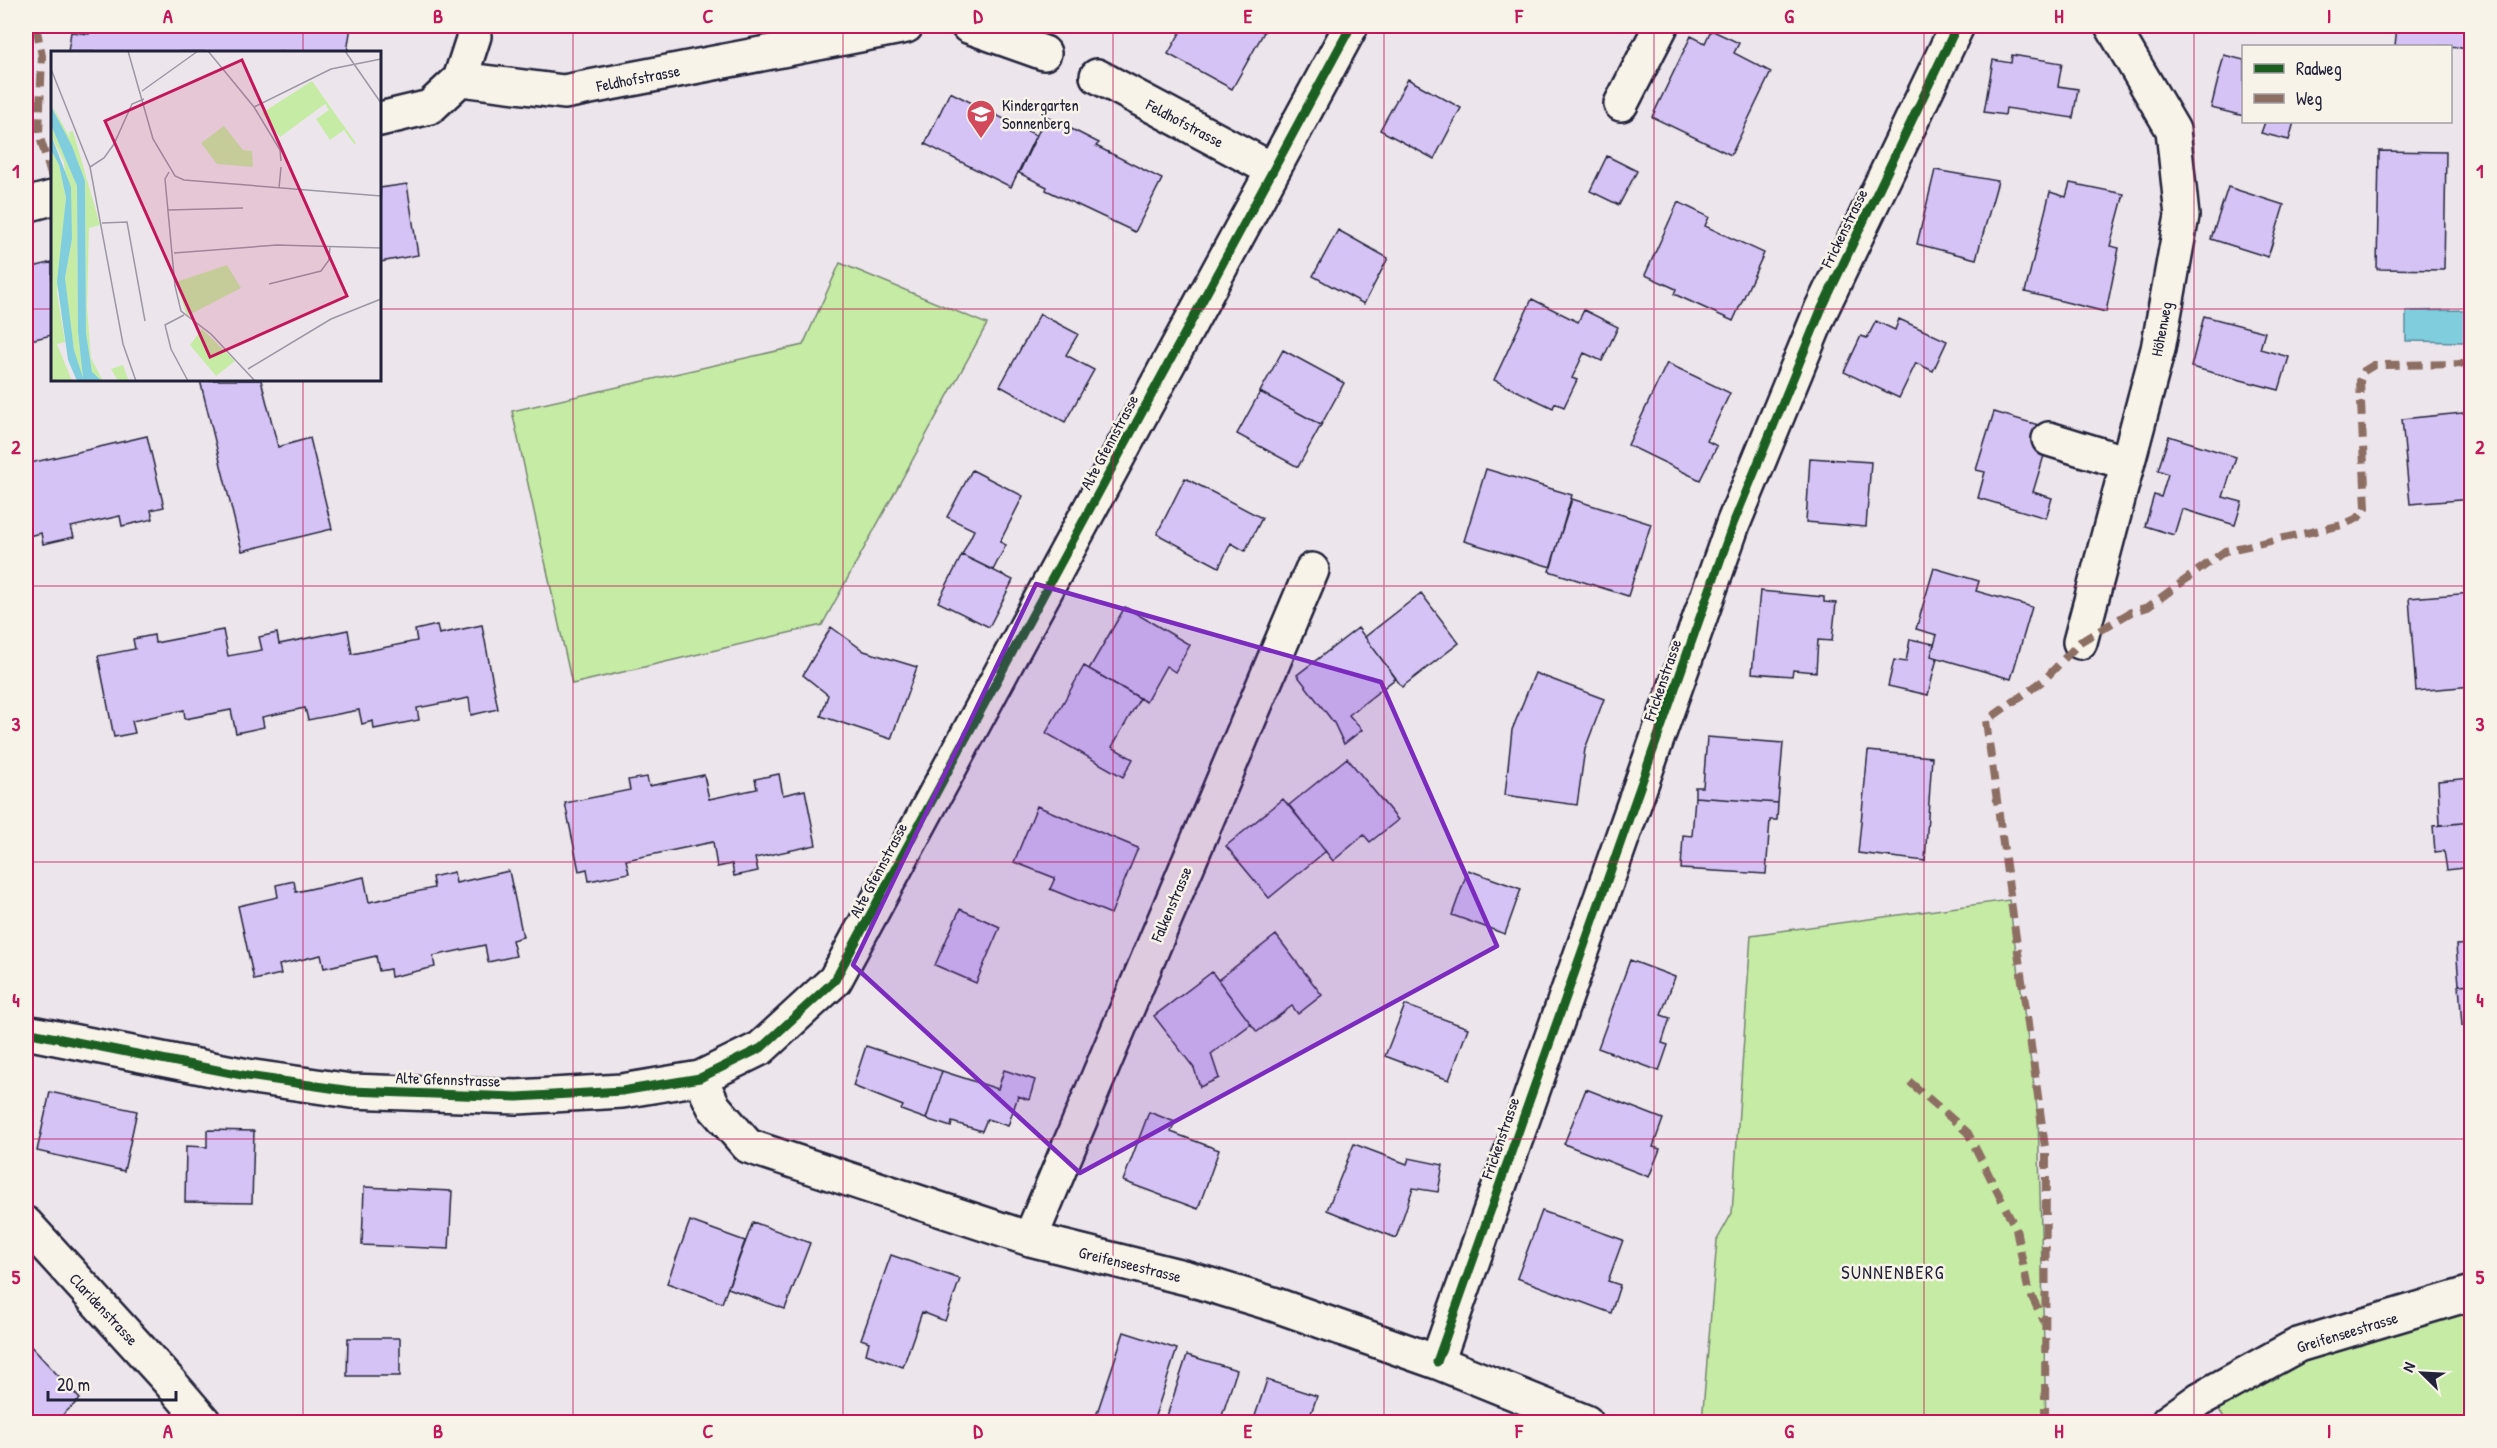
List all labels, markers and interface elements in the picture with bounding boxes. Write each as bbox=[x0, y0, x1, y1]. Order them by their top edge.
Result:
text: A bbox=[163, 2, 173, 29]
text: B bbox=[433, 2, 443, 29]
text: C bbox=[703, 2, 714, 29]
text: D bbox=[973, 2, 983, 29]
text: E bbox=[1244, 2, 1253, 29]
text: F bbox=[1514, 2, 1524, 29]
text: G bbox=[1784, 2, 1794, 29]
text: H bbox=[2054, 2, 2064, 29]
text: I bbox=[2327, 2, 2331, 29]
legend bbox=[2242, 45, 2452, 123]
inset map bbox=[51, 51, 381, 381]
text: Radweg bbox=[2296, 56, 2342, 81]
street label: Feldhofstrasse bbox=[593, 59, 682, 97]
text: Weg bbox=[2296, 86, 2322, 111]
street label: Feldhofstrasse bbox=[1142, 93, 1228, 153]
place label: Kindergarten Sonnenberg bbox=[1002, 94, 1079, 134]
school or university icon: Kindergarten Sonnenberg bbox=[965, 98, 997, 140]
text: 1 bbox=[12, 157, 20, 184]
text: 1 bbox=[2476, 157, 2484, 184]
street label: Frickenstrasse bbox=[1815, 184, 1873, 272]
street label: Höhenweg bbox=[2145, 300, 2177, 358]
street label: Alte Gfennstrasse bbox=[1075, 390, 1144, 493]
text: 2 bbox=[11, 433, 21, 460]
text: 2 bbox=[2475, 433, 2485, 460]
street label: Frickenstrasse bbox=[1637, 636, 1686, 725]
text: 3 bbox=[12, 710, 21, 737]
text: 3 bbox=[2476, 710, 2485, 737]
street label: Alte Gfennstrasse bbox=[844, 818, 913, 921]
street label: Falkenstrasse bbox=[1145, 863, 1197, 946]
text: 4 bbox=[12, 986, 20, 1013]
text: 4 bbox=[2476, 986, 2484, 1013]
street label: Alte Gfennstrasse bbox=[395, 1066, 501, 1092]
street label: Frickenstrasse bbox=[1475, 1094, 1524, 1183]
street label: Greifenseestrasse bbox=[1076, 1241, 1184, 1288]
district label: SUNNENBERG bbox=[1841, 1260, 1945, 1285]
text: 5 bbox=[12, 1263, 21, 1290]
text: 5 bbox=[2476, 1263, 2485, 1290]
street label: Claridenstrasse bbox=[65, 1268, 144, 1350]
street label: Greifenseestrasse bbox=[2294, 1306, 2401, 1358]
north arrow bbox=[2392, 1343, 2452, 1403]
text: N bbox=[2397, 1358, 2420, 1375]
scale bar bbox=[48, 1364, 176, 1402]
text: 20 m bbox=[57, 1372, 90, 1397]
text: A bbox=[163, 1417, 173, 1444]
text: B bbox=[433, 1417, 443, 1444]
text: C bbox=[703, 1417, 714, 1444]
text: D bbox=[973, 1417, 983, 1444]
text: E bbox=[1244, 1417, 1253, 1444]
text: F bbox=[1514, 1417, 1524, 1444]
text: G bbox=[1784, 1417, 1794, 1444]
text: H bbox=[2054, 1417, 2064, 1444]
text: I bbox=[2327, 1417, 2331, 1444]

